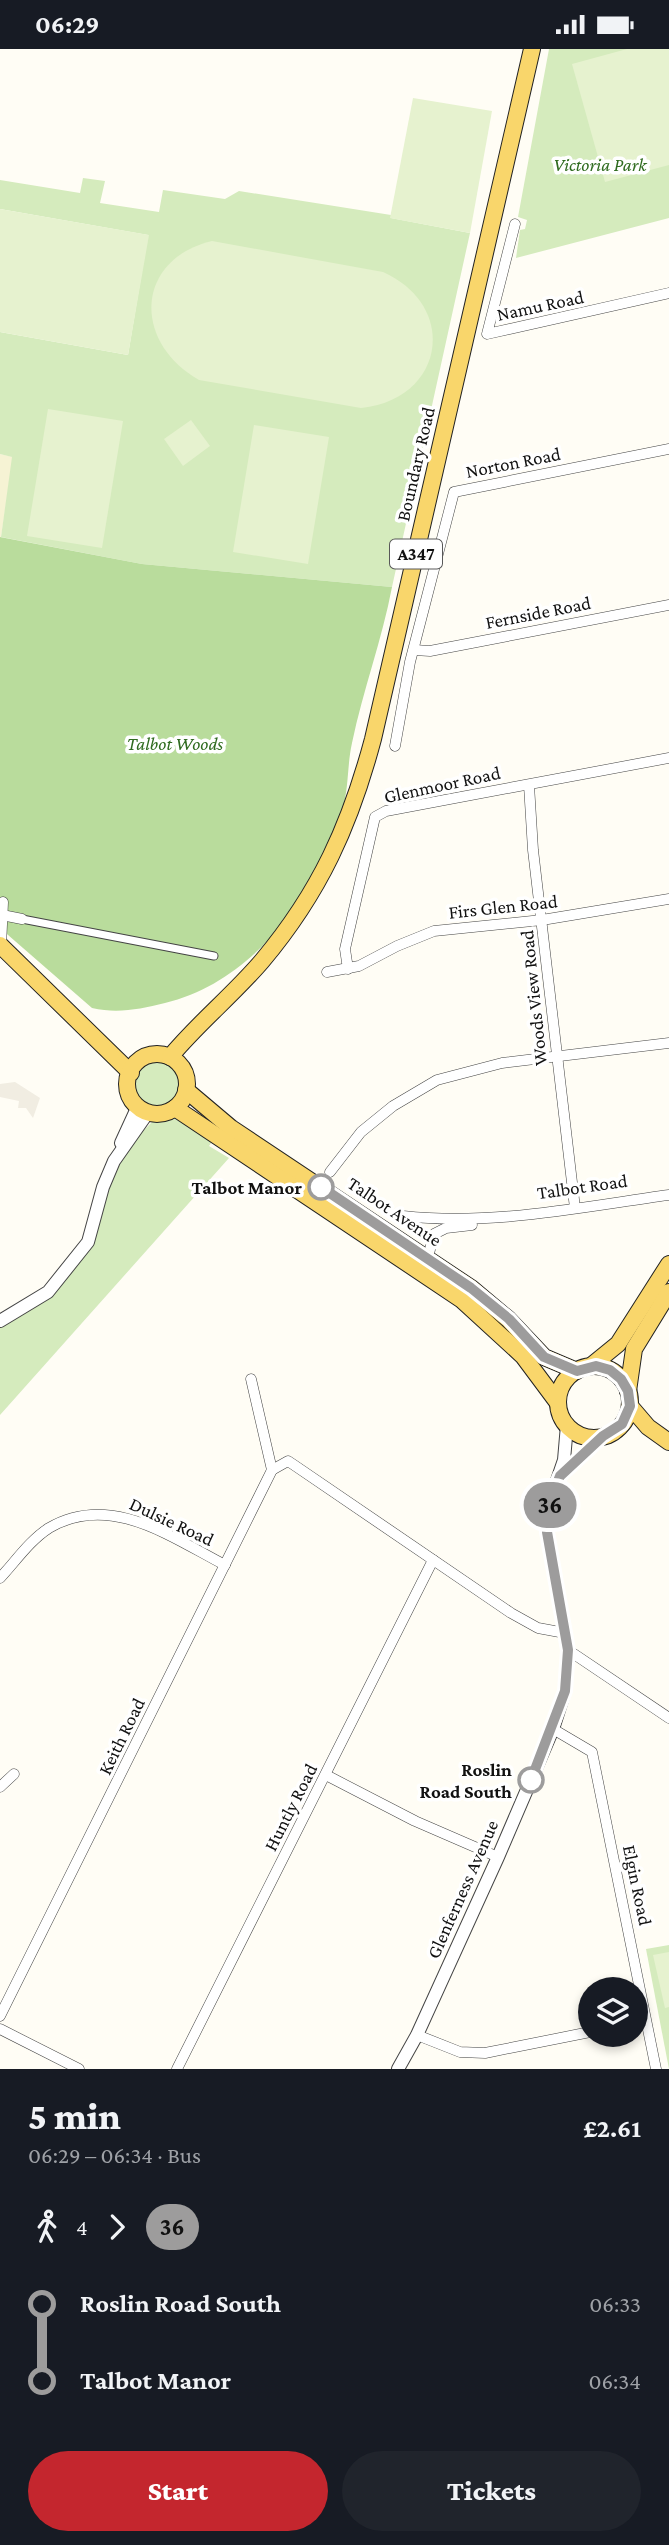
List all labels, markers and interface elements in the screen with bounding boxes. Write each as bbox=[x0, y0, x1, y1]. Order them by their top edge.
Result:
text: 06:29 bbox=[35, 10, 100, 39]
park label: Victoria Park bbox=[553, 154, 647, 175]
street label: Namu Road bbox=[495, 286, 586, 325]
street label: Boundary Road bbox=[392, 405, 439, 523]
street label: Norton Road bbox=[464, 443, 562, 482]
road number: A347 bbox=[390, 539, 442, 569]
street label: Fernside Road bbox=[484, 592, 593, 633]
park label: Talbot Woods bbox=[127, 733, 223, 754]
street label: Glenmoor Road bbox=[382, 762, 502, 807]
street label: Firs Glen Road bbox=[447, 890, 559, 923]
street label: Woods View Road bbox=[516, 929, 551, 1067]
street label: Talbot Road bbox=[536, 1170, 629, 1203]
street label: Talbot Avenue bbox=[344, 1172, 446, 1250]
marker: Talbot Manor bbox=[308, 1174, 334, 1200]
place label: Talbot Manor bbox=[192, 1177, 302, 1198]
line badge: 36 bbox=[518, 1482, 582, 1528]
text: 36 bbox=[538, 1491, 562, 1518]
street label: Dulsie Road bbox=[126, 1493, 217, 1550]
street label: Keith Road bbox=[94, 1694, 149, 1778]
place label: Roslin Road South bbox=[420, 1759, 512, 1802]
street label: Huntly Road bbox=[260, 1760, 321, 1854]
marker: Roslin Road South bbox=[518, 1767, 544, 1793]
street label: Glenferness Avenue bbox=[423, 1817, 502, 1962]
street label: Elgin Road bbox=[619, 1843, 656, 1927]
map controls bbox=[578, 1977, 648, 2047]
button: layers bbox=[578, 1977, 648, 2047]
text: 5 min bbox=[28, 2095, 121, 2137]
text: £2.61 bbox=[583, 2114, 641, 2143]
text: 06:29 – 06:34 · Bus bbox=[28, 2142, 201, 2168]
icon: walk bbox=[28, 2208, 66, 2246]
icon: forward bbox=[98, 2208, 136, 2246]
text: 36 bbox=[160, 2213, 185, 2240]
text: 4 bbox=[76, 2214, 88, 2240]
text: Roslin Road South bbox=[80, 2289, 281, 2318]
text: 06:33 bbox=[589, 2291, 641, 2317]
text: Talbot Manor bbox=[80, 2366, 231, 2395]
text: 06:34 bbox=[588, 2368, 641, 2394]
button: Start bbox=[28, 2451, 328, 2531]
button: Tickets bbox=[342, 2451, 641, 2531]

